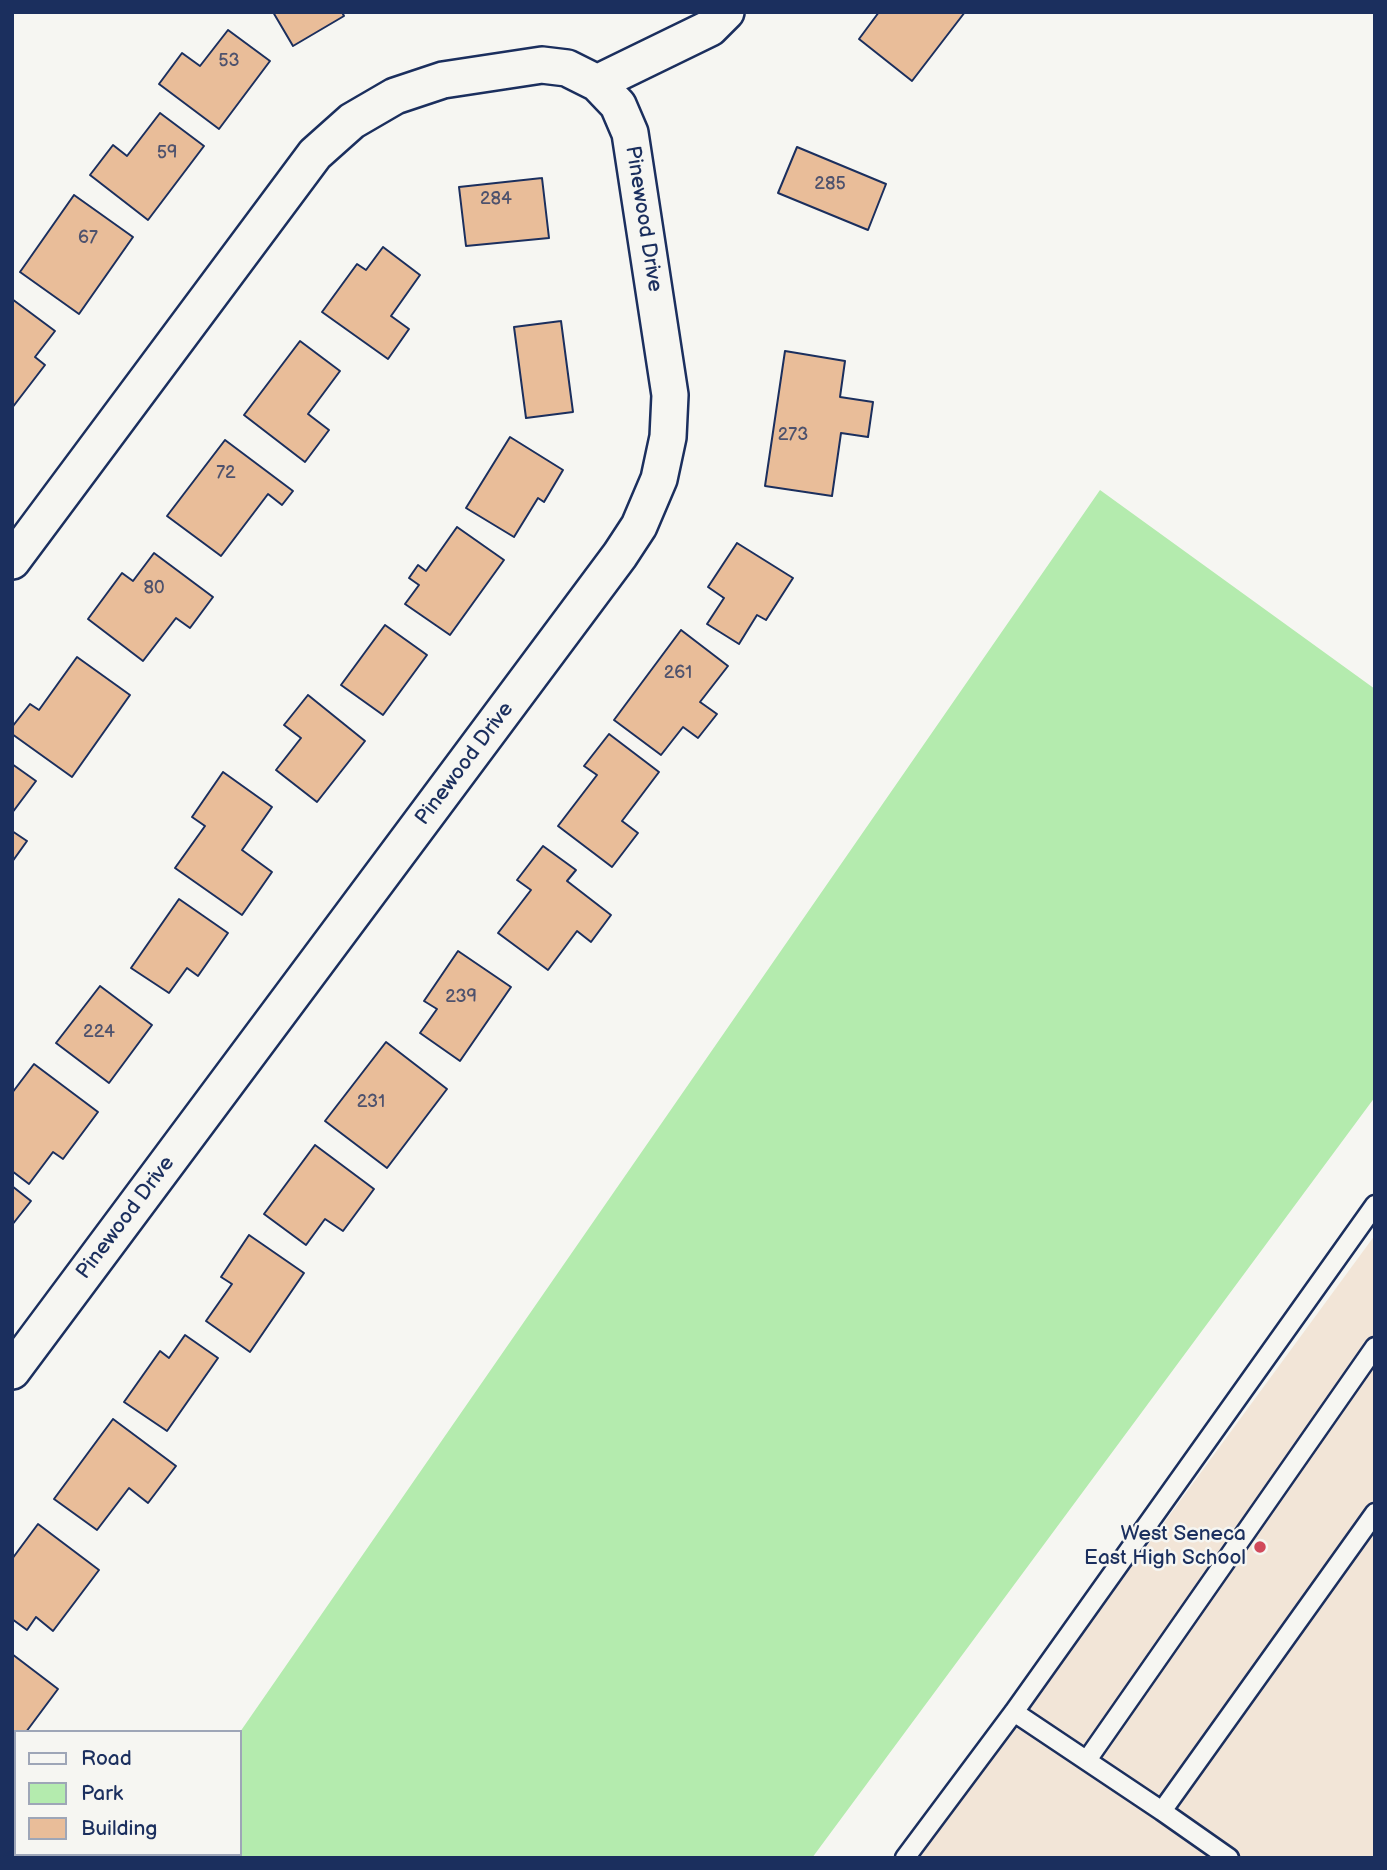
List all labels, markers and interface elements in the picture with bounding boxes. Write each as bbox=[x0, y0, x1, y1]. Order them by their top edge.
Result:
house number: 53 bbox=[218, 50, 240, 72]
house number: 59 bbox=[157, 142, 177, 164]
street label: Pinewood Drive bbox=[619, 144, 667, 294]
house number: 285 bbox=[814, 173, 846, 195]
house number: 284 bbox=[480, 188, 512, 210]
house number: 67 bbox=[78, 227, 98, 249]
house number: 273 bbox=[778, 424, 808, 446]
house number: 72 bbox=[216, 462, 236, 484]
house number: 80 bbox=[143, 577, 165, 599]
house number: 261 bbox=[664, 662, 692, 684]
street label: Pinewood Drive bbox=[411, 698, 519, 830]
house number: 239 bbox=[445, 986, 477, 1008]
house number: 224 bbox=[83, 1021, 115, 1043]
house number: 231 bbox=[357, 1091, 385, 1113]
street label: Pinewood Drive bbox=[72, 1152, 180, 1284]
place label: West Seneca East High School bbox=[1084, 1522, 1246, 1572]
marker: West Seneca East High School bbox=[1252, 1539, 1268, 1555]
legend bbox=[14, 1730, 242, 1856]
text: Road bbox=[81, 1746, 132, 1771]
text: Park bbox=[81, 1781, 123, 1806]
text: Building bbox=[81, 1816, 157, 1841]

